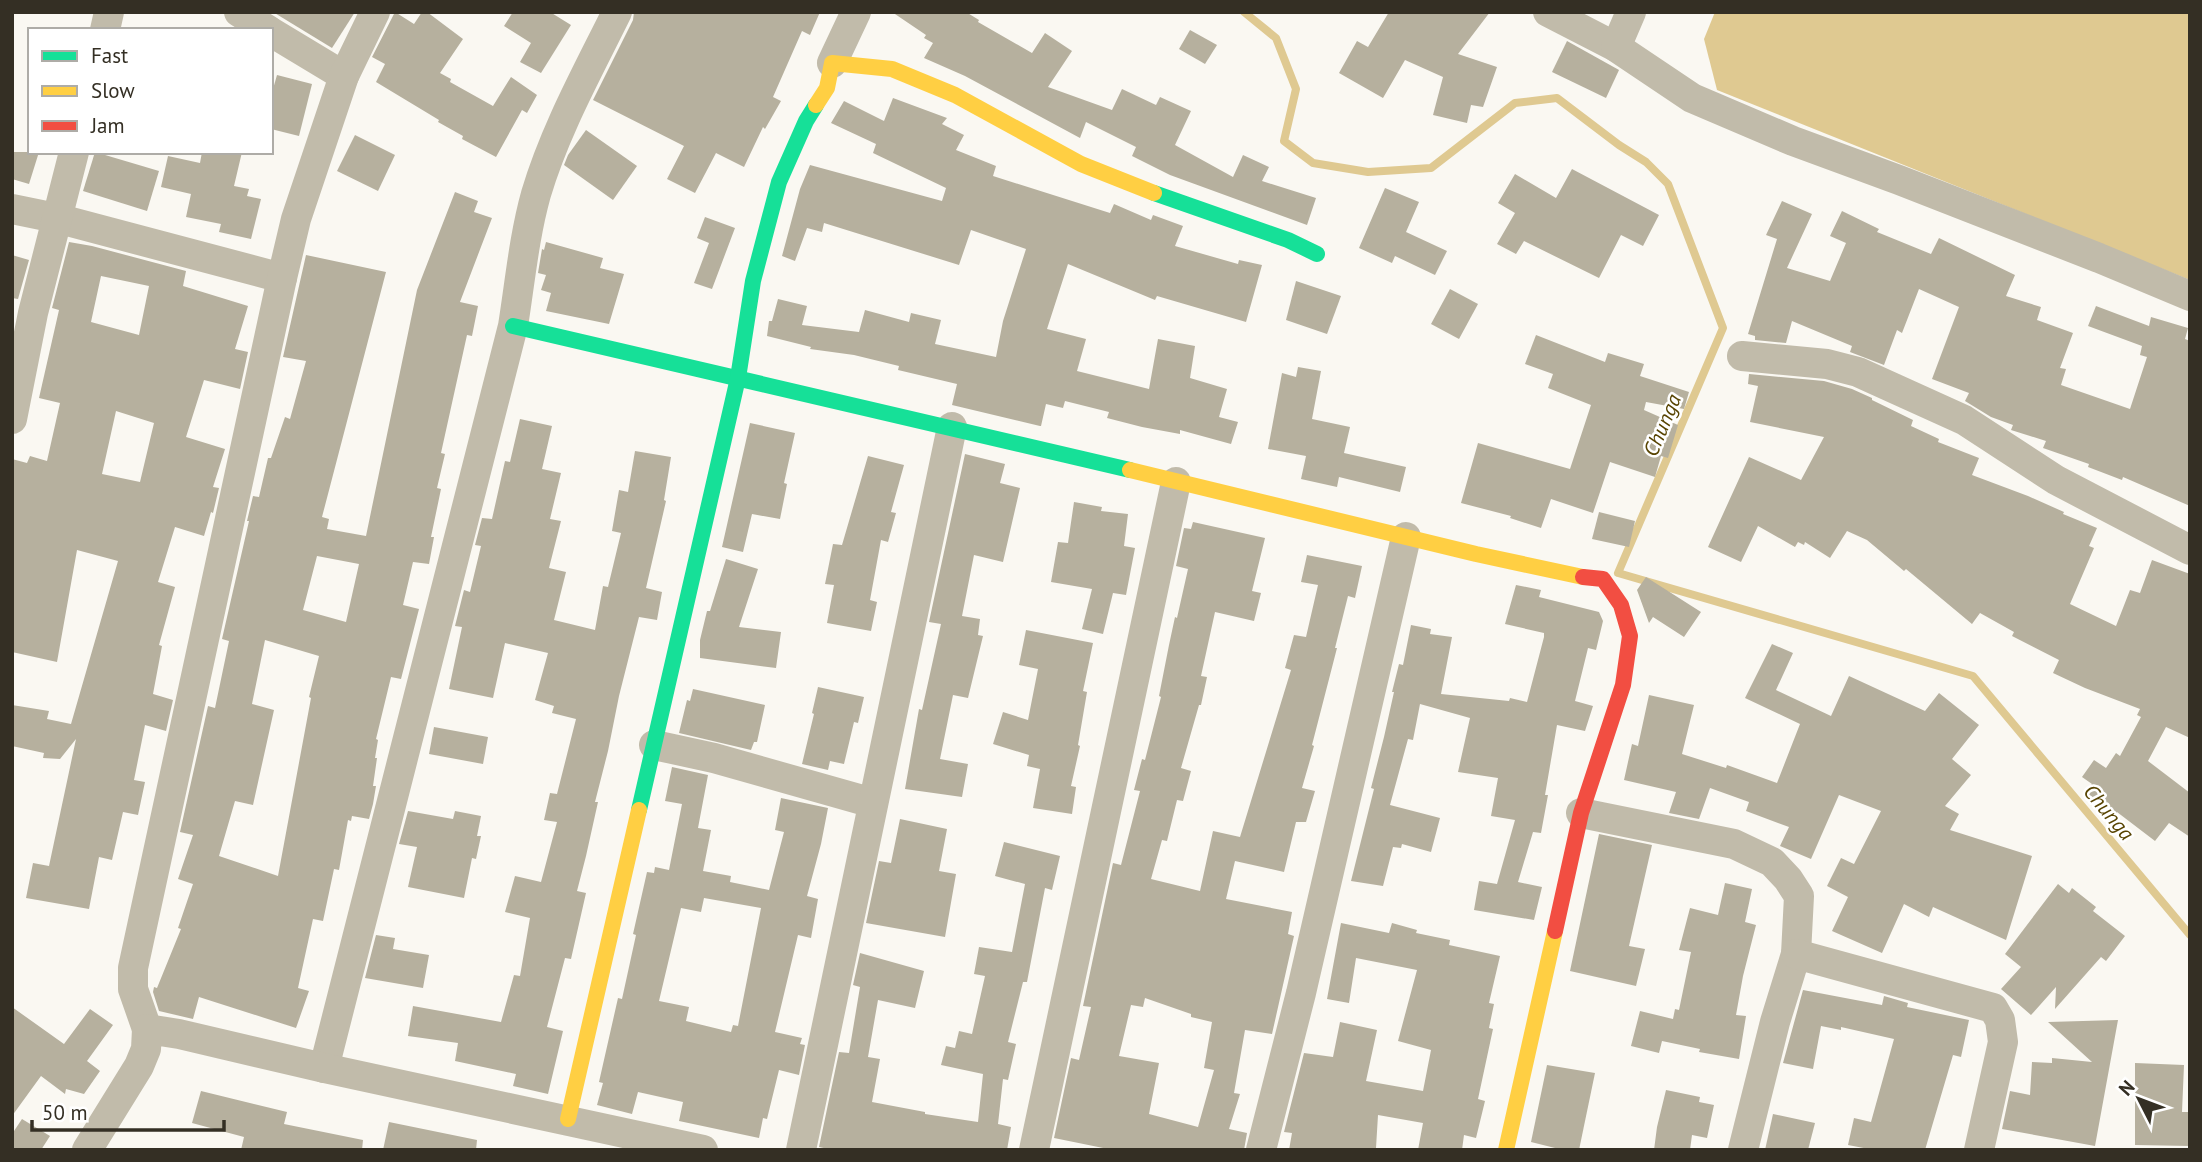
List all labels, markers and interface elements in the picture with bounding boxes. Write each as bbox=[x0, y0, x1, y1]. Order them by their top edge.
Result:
legend bbox=[28, 28, 273, 154]
text: Fast bbox=[91, 42, 128, 69]
text: Slow bbox=[91, 77, 135, 104]
text: Jam bbox=[90, 112, 125, 139]
water label: Chunga bbox=[1637, 389, 1687, 460]
water label: Chunga bbox=[2078, 778, 2141, 846]
north arrow bbox=[2104, 1064, 2174, 1134]
text: N bbox=[2113, 1075, 2139, 1100]
scale bar bbox=[32, 1088, 224, 1132]
text: 50 m bbox=[42, 1099, 88, 1126]

